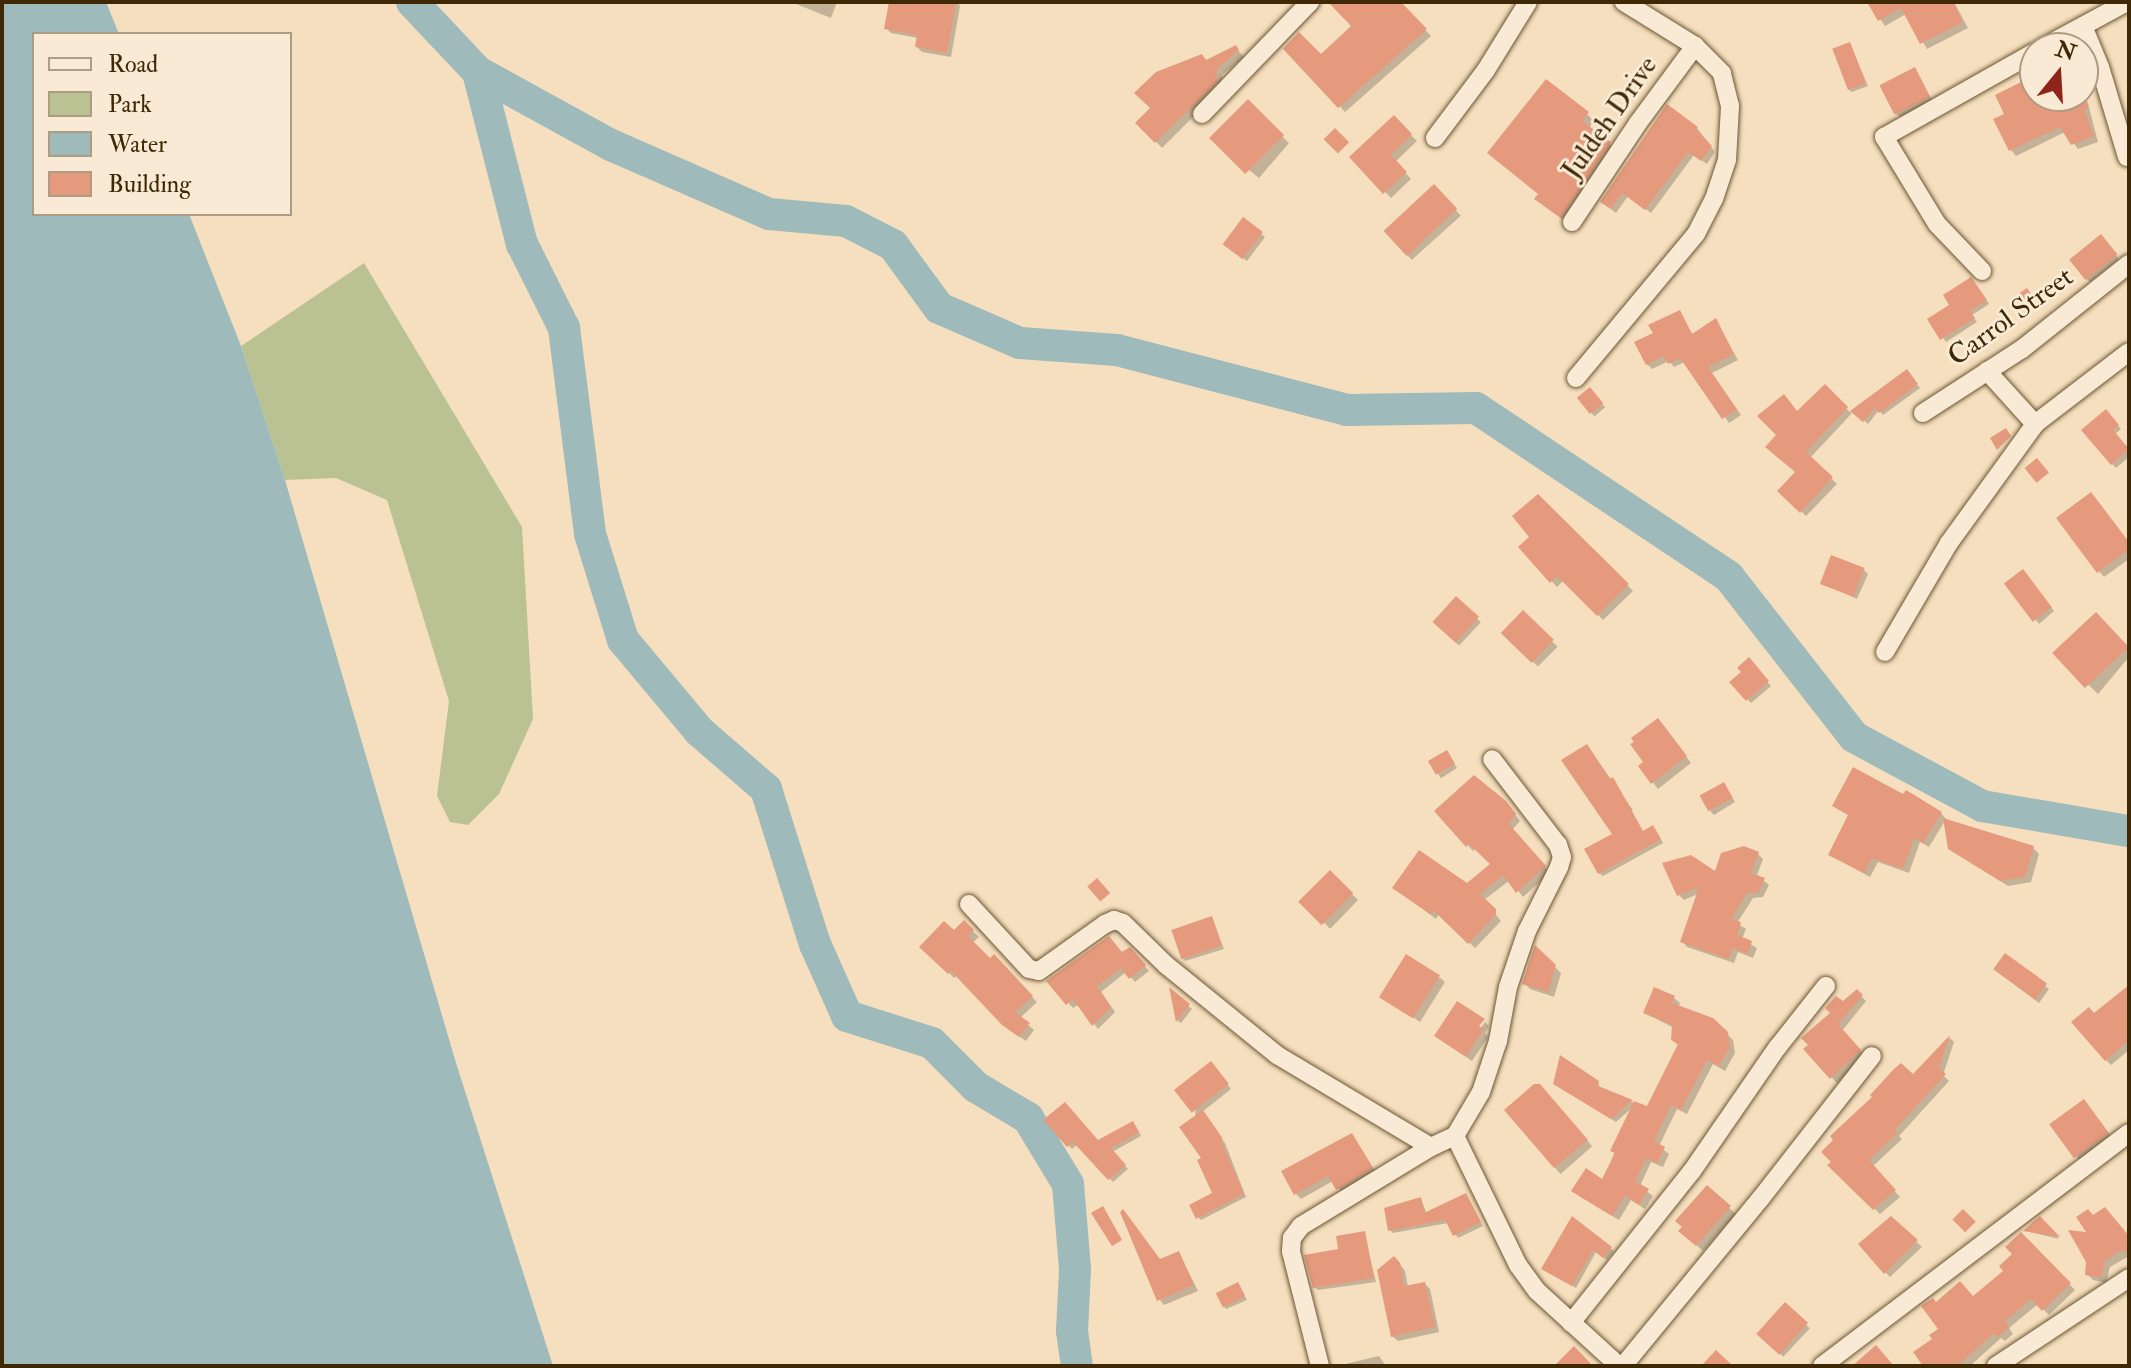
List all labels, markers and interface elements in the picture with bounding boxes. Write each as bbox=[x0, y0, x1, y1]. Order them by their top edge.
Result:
legend bbox=[32, 32, 292, 216]
north arrow bbox=[2019, 32, 2099, 112]
text: N bbox=[2052, 35, 2079, 67]
text: Road bbox=[108, 49, 158, 80]
street label: Juldeh Drive bbox=[1555, 50, 1665, 186]
text: Park bbox=[108, 89, 152, 120]
text: Water bbox=[108, 129, 167, 160]
text: Building bbox=[108, 169, 191, 200]
street label: Carrol Street bbox=[1942, 260, 2080, 374]

